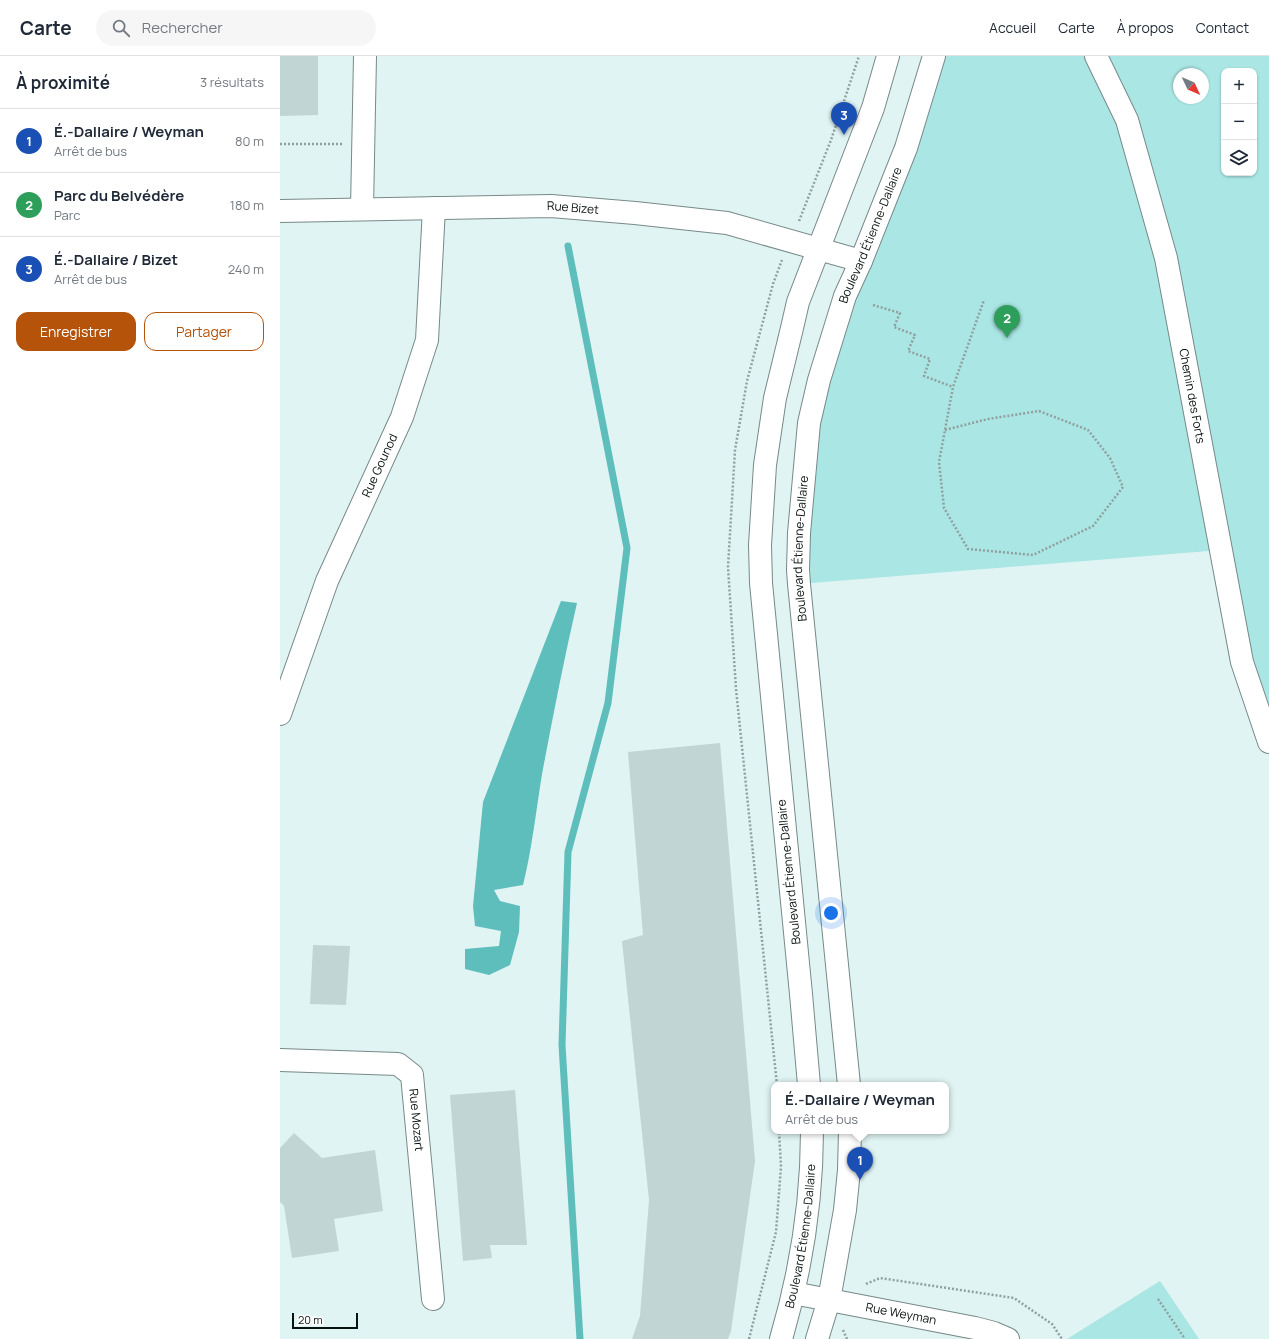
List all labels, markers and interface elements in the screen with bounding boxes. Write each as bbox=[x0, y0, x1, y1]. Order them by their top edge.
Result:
search box bbox=[96, 10, 376, 46]
text: Carte bbox=[20, 15, 72, 41]
icon: search bbox=[110, 17, 132, 39]
text: Rechercher bbox=[142, 17, 223, 38]
text: Accueil bbox=[989, 18, 1036, 37]
text: Carte bbox=[1058, 18, 1095, 37]
text: À propos bbox=[1117, 18, 1174, 37]
text: Contact bbox=[1196, 18, 1249, 37]
north arrow bbox=[1173, 68, 1209, 104]
map controls bbox=[1221, 68, 1257, 176]
button: + bbox=[1221, 68, 1257, 104]
text: À proximité bbox=[16, 71, 110, 94]
text: 3 résultats bbox=[200, 73, 264, 91]
pin: 3 bbox=[831, 102, 857, 135]
button: − bbox=[1221, 104, 1257, 140]
text: É.-Dallaire / Weyman bbox=[54, 121, 204, 142]
text: 1 bbox=[26, 132, 32, 150]
text: 80 m bbox=[235, 132, 264, 150]
button: layers bbox=[1221, 140, 1257, 176]
text: Arrêt de bus bbox=[54, 142, 127, 160]
street label: Boulevard Étienne-Dallaire bbox=[834, 164, 906, 305]
text: Parc du Belvédère bbox=[54, 185, 184, 206]
text: 2 bbox=[25, 196, 33, 214]
text: 180 m bbox=[230, 196, 264, 214]
street label: Rue Bizet bbox=[547, 197, 600, 218]
text: Parc bbox=[54, 206, 81, 224]
text: É.-Dallaire / Bizet bbox=[54, 249, 178, 270]
text: 3 bbox=[25, 260, 33, 278]
text: 240 m bbox=[228, 260, 264, 278]
text: Arrêt de bus bbox=[54, 270, 127, 288]
pin: 2 bbox=[994, 305, 1020, 338]
button: Enregistrer bbox=[16, 312, 136, 351]
button: Partager bbox=[144, 312, 264, 351]
street label: Chemin des Forts bbox=[1175, 347, 1210, 445]
street label: Rue Gounod bbox=[357, 431, 401, 500]
street label: Boulevard Étienne-Dallaire bbox=[789, 475, 812, 622]
street label: Boulevard Étienne-Dallaire bbox=[772, 799, 805, 945]
your location bbox=[821, 903, 841, 923]
popup bbox=[771, 1082, 949, 1134]
street label: Rue Mozart bbox=[405, 1088, 428, 1152]
text: É.-Dallaire / Weyman bbox=[785, 1089, 935, 1110]
text: Arrêt de bus bbox=[785, 1110, 858, 1128]
pin: 1 bbox=[847, 1147, 873, 1180]
street label: Boulevard Étienne-Dallaire bbox=[781, 1164, 819, 1310]
street label: Rue Weyman bbox=[864, 1298, 938, 1328]
scale bar bbox=[292, 1311, 358, 1330]
text: 20 m bbox=[298, 1312, 323, 1327]

